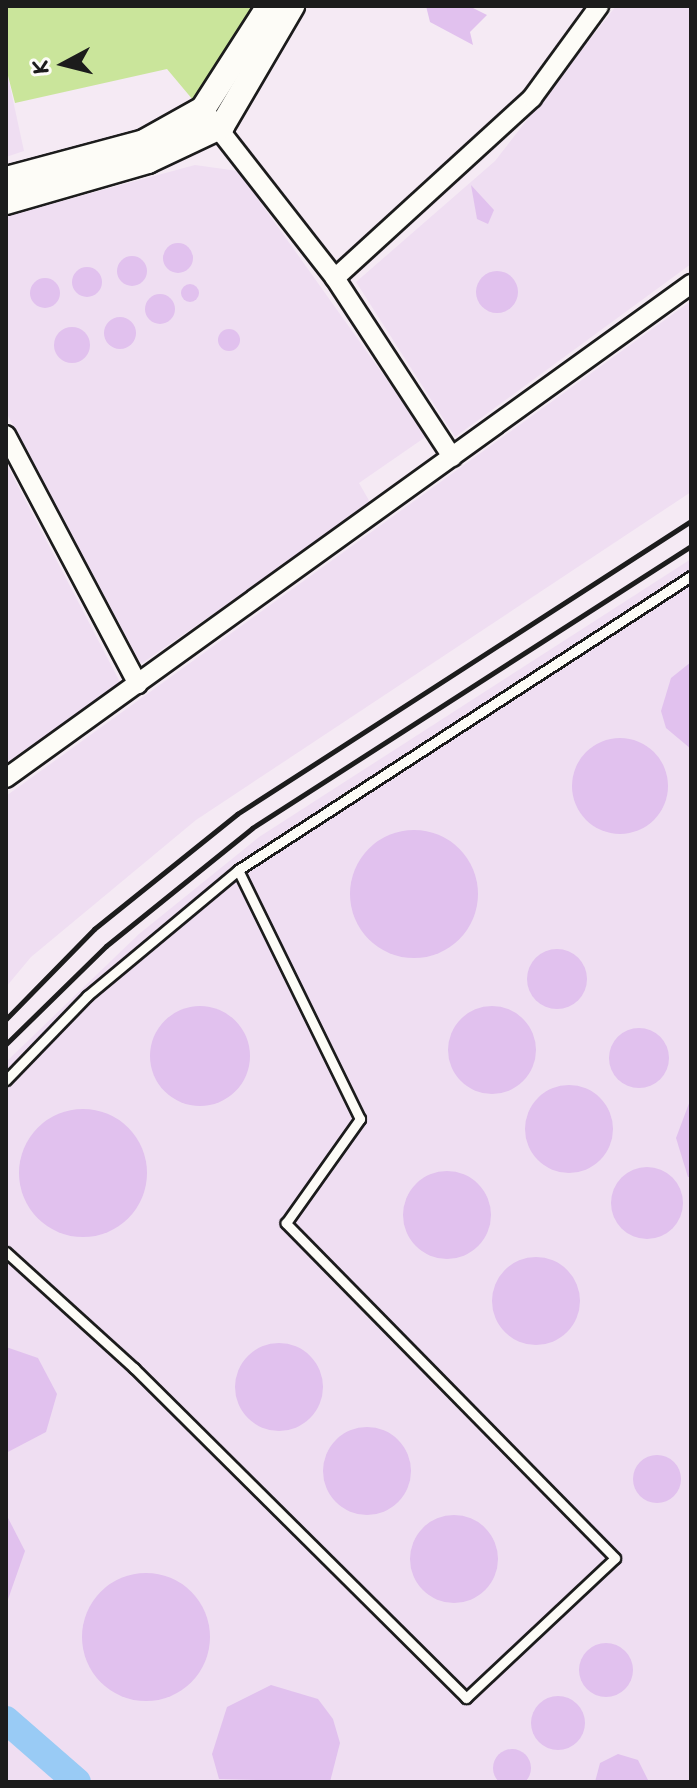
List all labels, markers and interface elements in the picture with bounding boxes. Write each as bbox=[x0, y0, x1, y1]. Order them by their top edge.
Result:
north arrow bbox=[24, 24, 104, 104]
text: K bbox=[24, 58, 55, 76]

